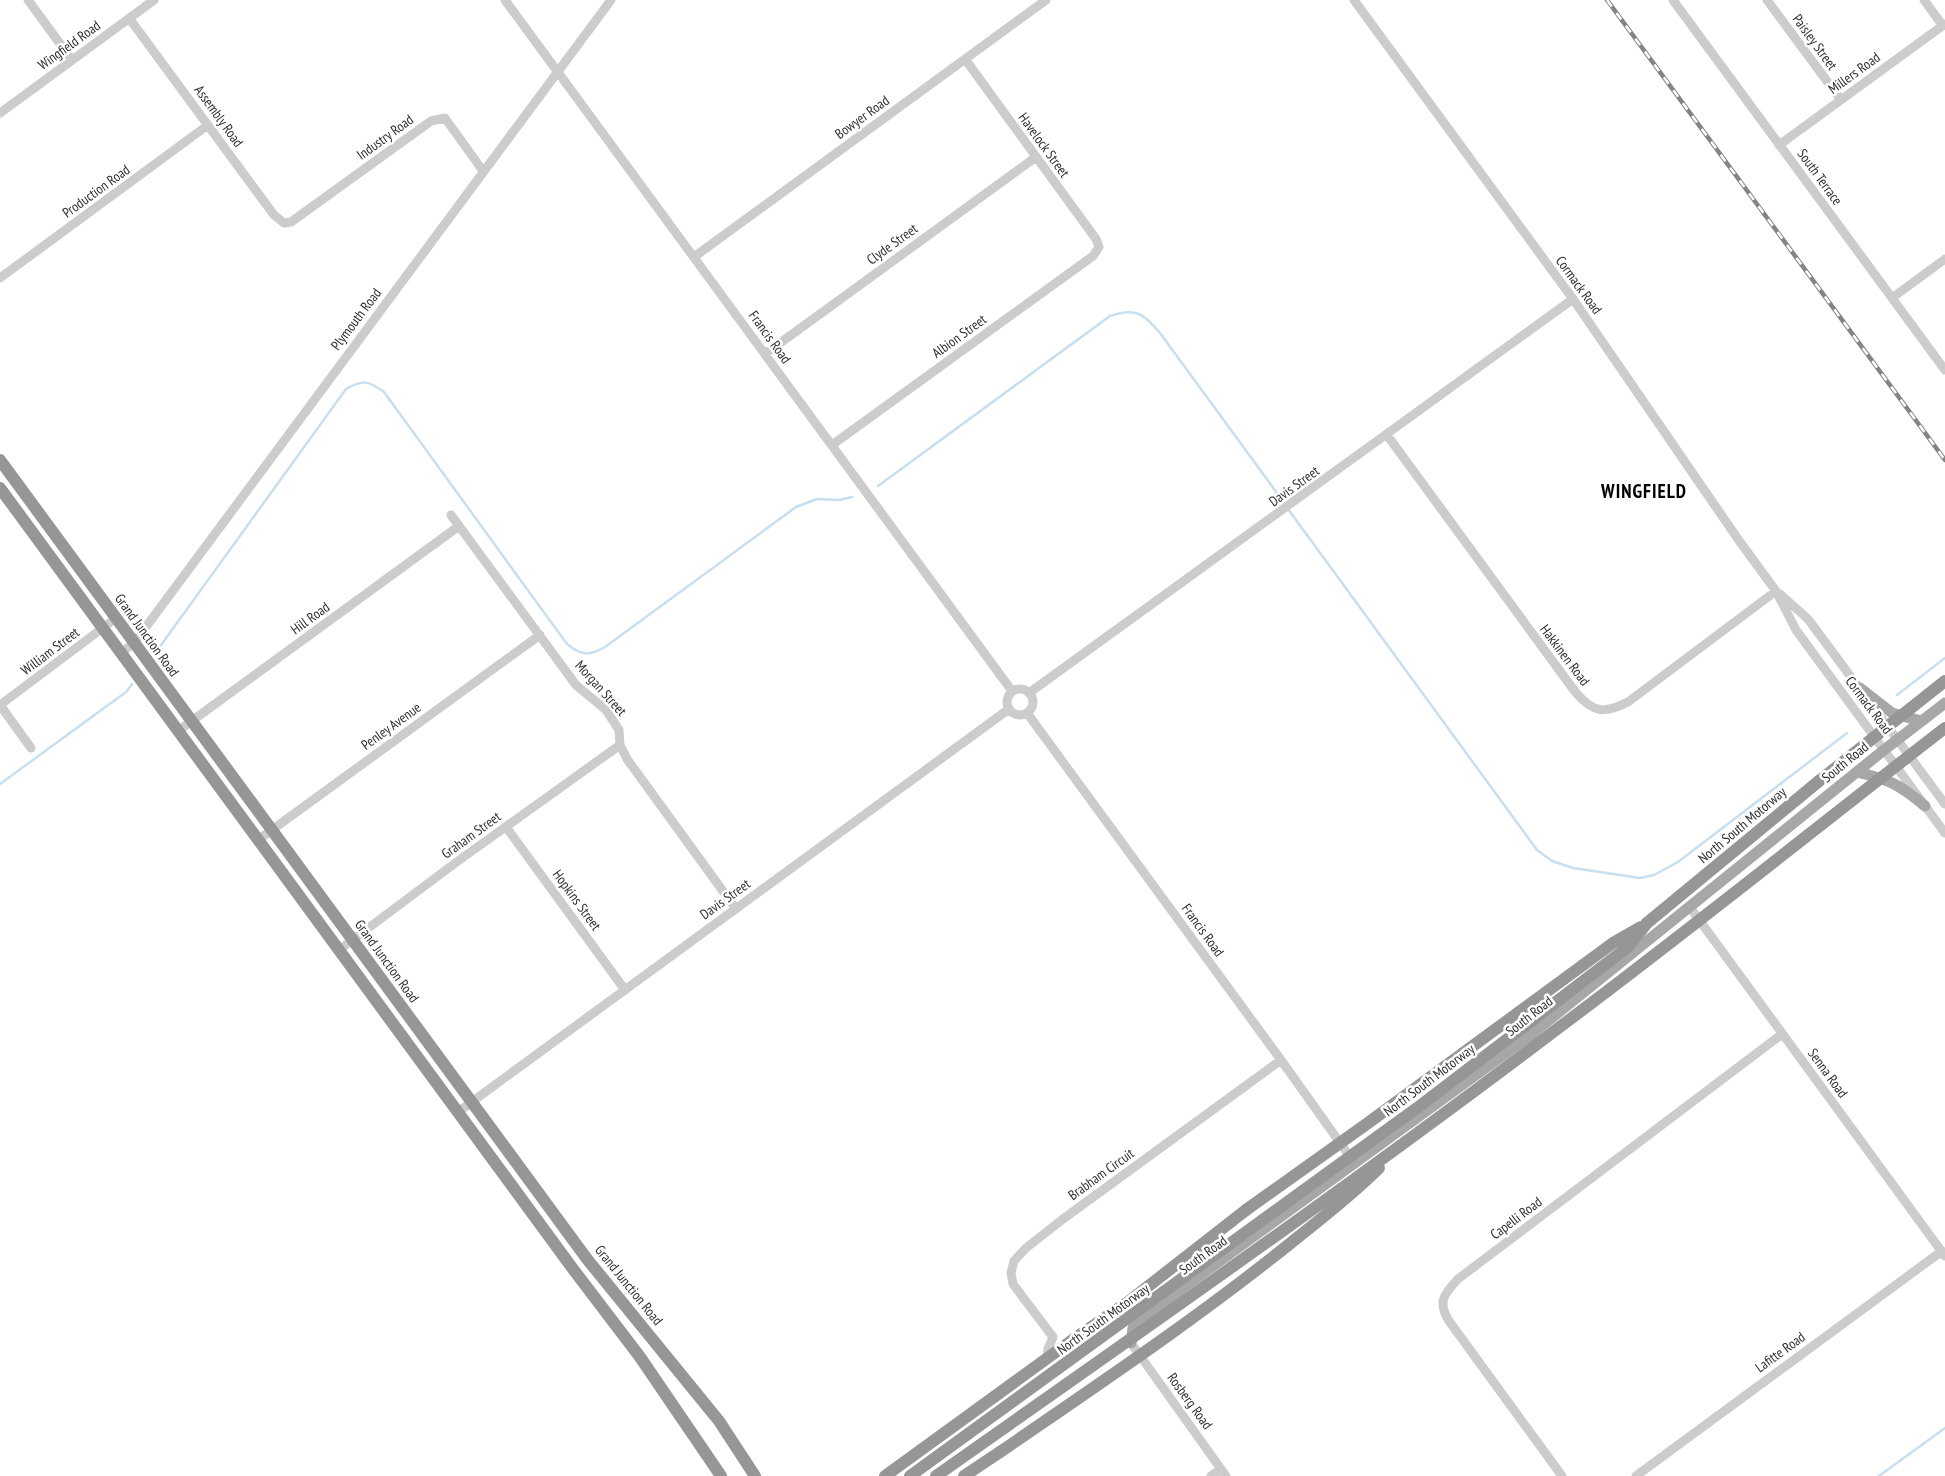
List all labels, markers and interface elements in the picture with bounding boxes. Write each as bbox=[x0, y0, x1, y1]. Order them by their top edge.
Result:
street label: Paisley Street bbox=[1789, 10, 1841, 74]
street label: Wingfield Road bbox=[34, 16, 104, 74]
street label: Millers Road bbox=[1825, 48, 1883, 98]
street label: Assembly Road bbox=[191, 82, 247, 150]
street label: Bowyer Road bbox=[831, 91, 893, 143]
street label: Havelock Street bbox=[1014, 109, 1074, 181]
street label: Industry Road bbox=[353, 110, 417, 164]
street label: South Terrace bbox=[1794, 145, 1847, 209]
street label: Production Road bbox=[59, 161, 133, 221]
street label: Clyde Street bbox=[863, 219, 921, 269]
street label: Cormack Road bbox=[1552, 252, 1606, 318]
street label: Plymouth Road bbox=[327, 284, 385, 354]
street label: Francis Road bbox=[745, 307, 795, 367]
street label: Albion Street bbox=[928, 310, 990, 362]
street label: Davis Street bbox=[1265, 462, 1323, 510]
district label: WINGFIELD bbox=[1600, 479, 1687, 503]
street label: Grand Junction Road bbox=[111, 590, 183, 680]
street label: Hill Road bbox=[287, 598, 333, 638]
street label: Hakkinen Road bbox=[1536, 621, 1594, 689]
street label: William Street bbox=[17, 623, 83, 679]
street label: Morgan Street bbox=[571, 657, 631, 720]
street label: Cormack Road bbox=[1841, 673, 1897, 737]
street label: Penley Avenue bbox=[358, 698, 425, 754]
street label: South Road bbox=[1818, 738, 1872, 786]
street label: North South Motorway bbox=[1694, 782, 1790, 867]
street label: Graham Street bbox=[438, 807, 504, 863]
street label: Hopkins Street bbox=[549, 866, 605, 934]
street label: Davis Street bbox=[696, 875, 754, 923]
street label: Francis Road bbox=[1178, 900, 1228, 960]
street label: Grand Junction Road bbox=[351, 916, 423, 1006]
street label: South Road bbox=[1502, 992, 1556, 1040]
street label: North South Motorway bbox=[1380, 1039, 1479, 1120]
street label: Senna Road bbox=[1804, 1045, 1852, 1101]
street label: Brabham Circuit bbox=[1064, 1144, 1138, 1204]
street label: Capelli Road bbox=[1487, 1193, 1545, 1243]
street label: South Road bbox=[1175, 1232, 1231, 1278]
street label: Grand Junction Road bbox=[591, 1241, 667, 1329]
street label: North South Motorway bbox=[1053, 1279, 1153, 1358]
street label: Lafitte Road bbox=[1751, 1328, 1809, 1376]
street label: Rosberg Road bbox=[1163, 1369, 1217, 1433]

